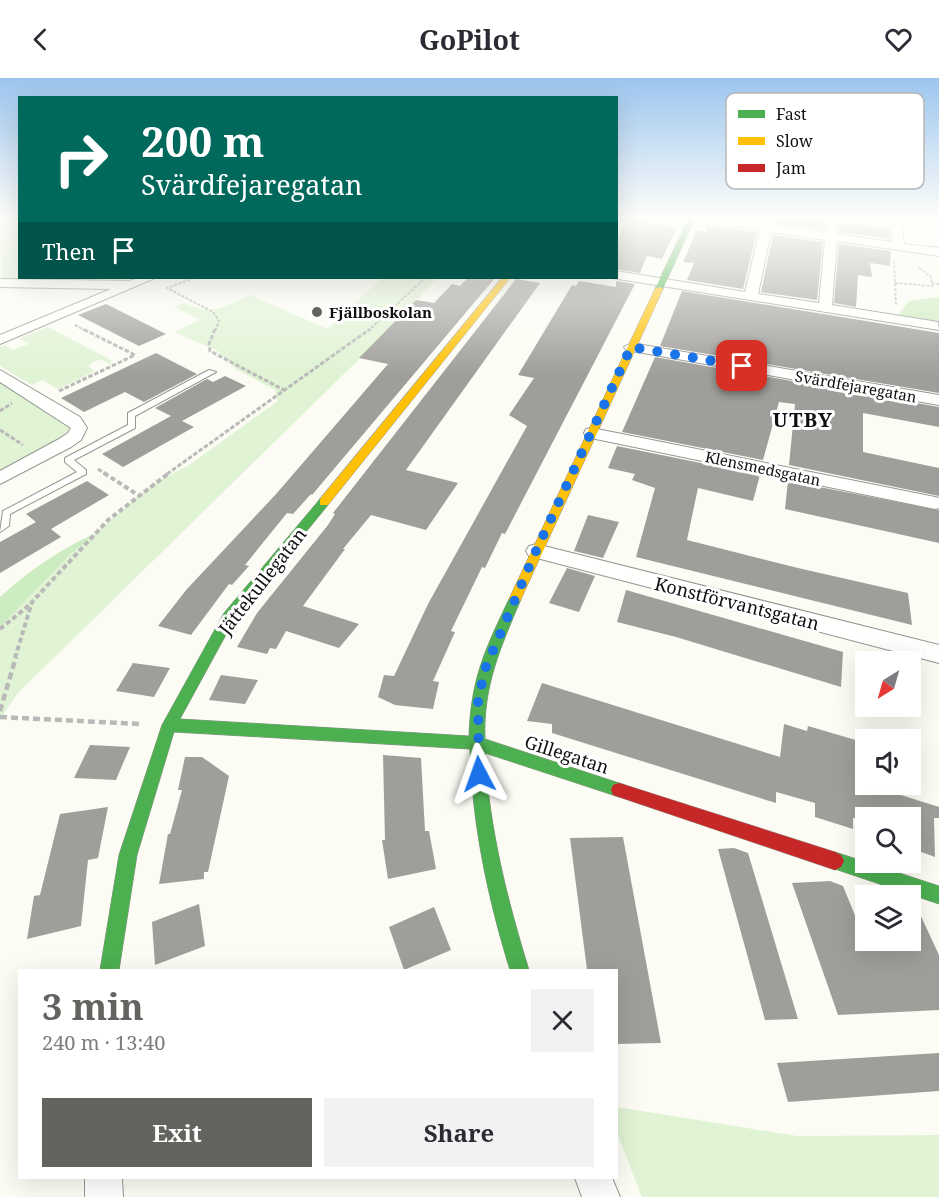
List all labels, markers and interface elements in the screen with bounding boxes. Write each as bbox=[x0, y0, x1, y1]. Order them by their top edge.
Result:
text: GoPilot bbox=[419, 21, 520, 58]
icon: back bbox=[24, 23, 57, 56]
icon: heart bbox=[882, 23, 915, 56]
legend bbox=[726, 93, 924, 189]
text: Fast bbox=[776, 103, 807, 125]
text: 200 m bbox=[141, 112, 265, 169]
icon: right bbox=[42, 120, 120, 198]
text: Slow bbox=[776, 130, 813, 152]
text: Jam bbox=[775, 157, 806, 179]
text: Svärdfejaregatan bbox=[141, 166, 363, 203]
icon: arrive bbox=[107, 234, 140, 267]
text: Then bbox=[42, 236, 95, 266]
place label: Fjällboskolan bbox=[329, 302, 432, 322]
marker: Fjällboskolan bbox=[310, 305, 324, 319]
pin bbox=[716, 340, 767, 391]
icon: arrive bbox=[725, 349, 758, 382]
street label: Svärdfejaregatan bbox=[794, 365, 919, 407]
district label: UTBY bbox=[773, 406, 833, 433]
street label: Klensmedsgatan bbox=[703, 446, 823, 490]
street label: Jättekullegatan bbox=[212, 522, 312, 640]
street label: Konstförvantsgatan bbox=[652, 571, 822, 635]
north arrow bbox=[855, 651, 921, 717]
map controls bbox=[855, 651, 921, 951]
street label: Gillegatan bbox=[522, 729, 613, 779]
button: sound bbox=[855, 729, 921, 795]
position arrow bbox=[447, 742, 511, 806]
button: search bbox=[855, 807, 921, 873]
button: layers bbox=[855, 885, 921, 951]
text: 3 min bbox=[42, 982, 144, 1031]
button: close bbox=[531, 989, 594, 1052]
text: 240 m · 13:40 bbox=[42, 1029, 165, 1056]
button: Exit bbox=[42, 1098, 312, 1167]
button: Share bbox=[324, 1098, 594, 1167]

